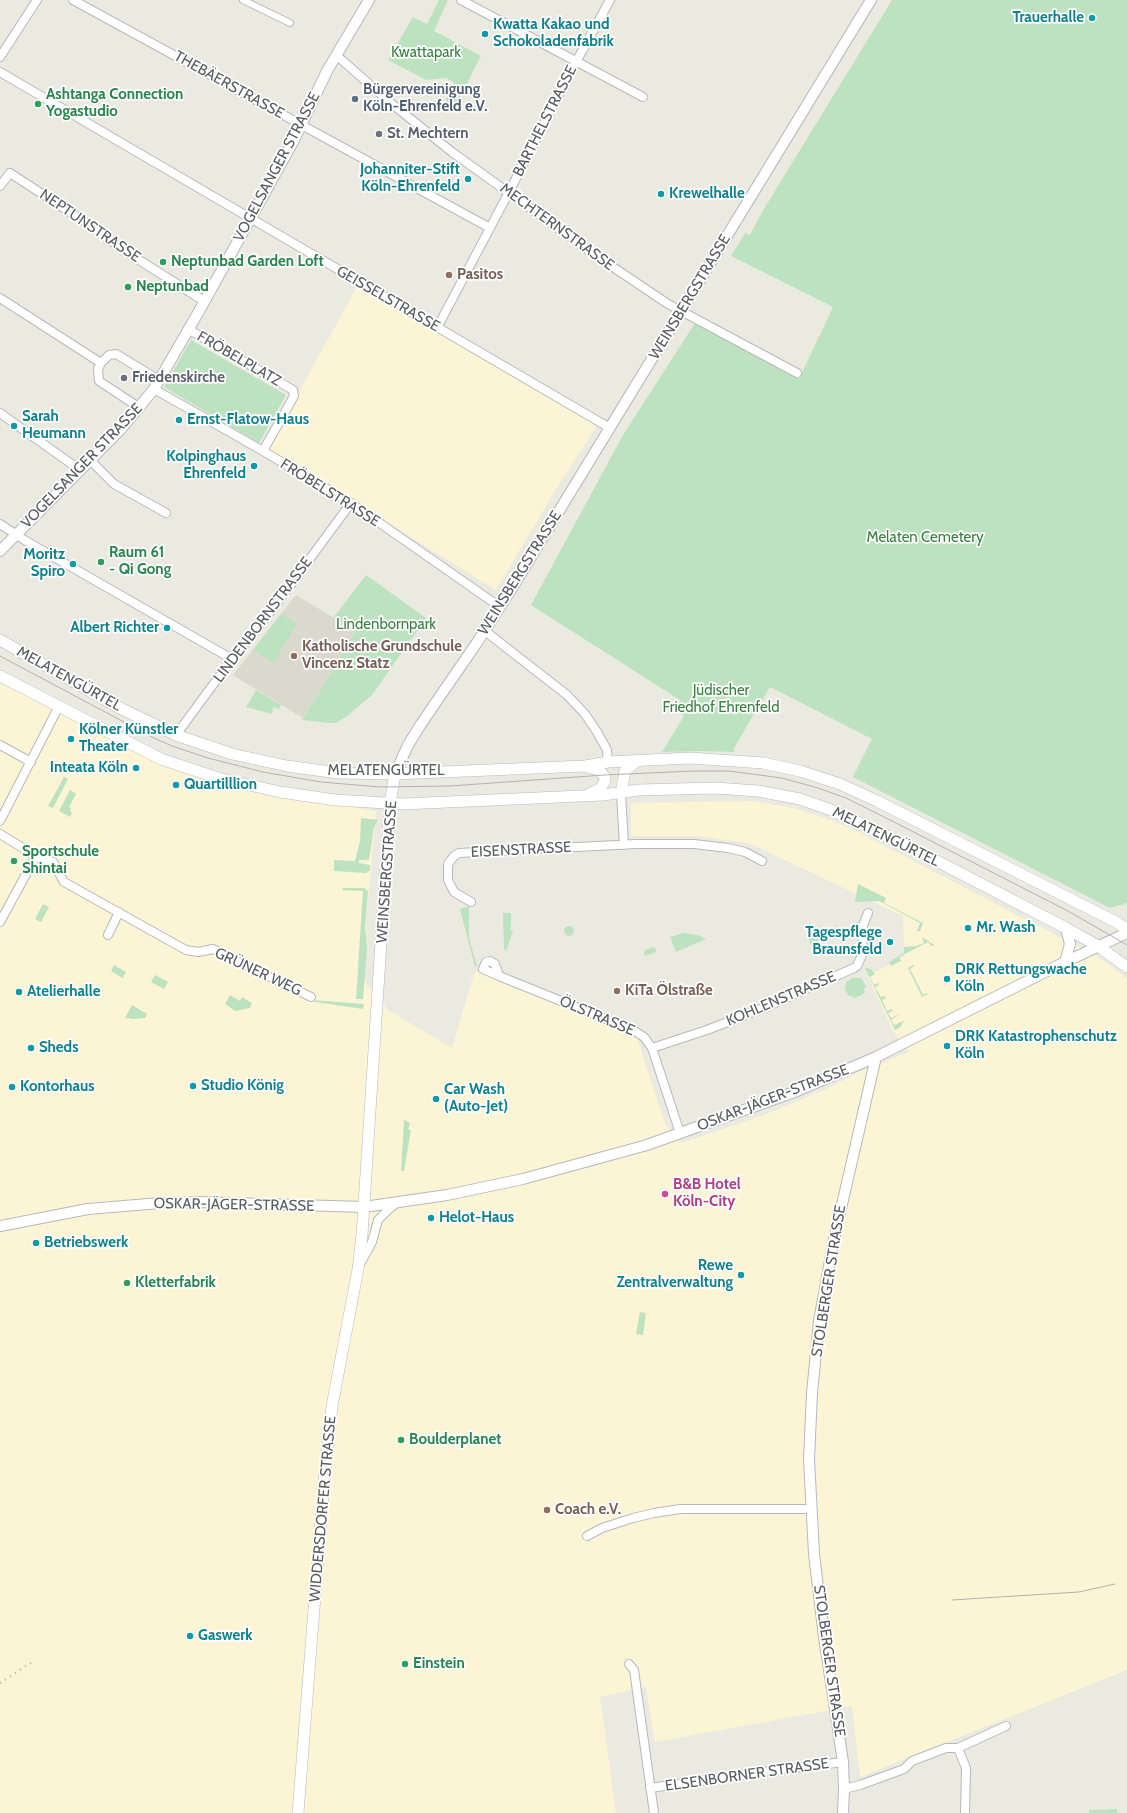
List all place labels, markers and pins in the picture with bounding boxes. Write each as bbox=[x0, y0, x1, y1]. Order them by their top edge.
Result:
place label: Trauerhalle bbox=[1012, 9, 1084, 27]
marker: Trauerhalle bbox=[1087, 13, 1097, 23]
place label: Kwatta Kakao und Schokoladenfabrik bbox=[493, 16, 614, 51]
marker: Kwatta Kakao und Schokoladenfabrik bbox=[480, 29, 490, 39]
place label: Bürgervereinigung Köln-Ehrenfeld e.V. bbox=[363, 81, 488, 116]
place label: Ashtanga Connection Yogastudio bbox=[46, 86, 183, 121]
marker: Bürgervereinigung Köln-Ehrenfeld e.V. bbox=[350, 94, 360, 104]
marker: Ashtanga Connection Yogastudio bbox=[33, 99, 43, 109]
place label: St. Mechtern bbox=[387, 125, 469, 143]
marker: St. Mechtern bbox=[374, 129, 384, 139]
place label: Johanniter-Stift Köln-Ehrenfeld bbox=[360, 161, 460, 196]
marker: Johanniter-Stift Köln-Ehrenfeld bbox=[463, 174, 473, 184]
place label: Krewelhalle bbox=[669, 185, 745, 203]
marker: Krewelhalle bbox=[656, 189, 666, 199]
place label: Neptunbad Garden Loft bbox=[171, 253, 324, 271]
marker: Neptunbad Garden Loft bbox=[158, 257, 168, 267]
place label: Pasitos bbox=[457, 266, 503, 284]
marker: Pasitos bbox=[444, 270, 454, 280]
place label: Neptunbad bbox=[136, 278, 209, 296]
marker: Neptunbad bbox=[123, 282, 133, 292]
place label: Friedenskirche bbox=[132, 369, 225, 387]
marker: Friedenskirche bbox=[119, 373, 129, 383]
place label: Sarah Heumann bbox=[22, 408, 86, 443]
place label: Ernst-Flatow-Haus bbox=[187, 411, 309, 429]
marker: Ernst-Flatow-Haus bbox=[174, 415, 184, 425]
marker: Sarah Heumann bbox=[9, 421, 19, 431]
place label: Kolpinghaus Ehrenfeld bbox=[166, 448, 246, 483]
marker: Kolpinghaus Ehrenfeld bbox=[249, 461, 259, 471]
place label: Raum 61 - Qi Gong bbox=[109, 544, 171, 579]
place label: Moritz Spiro bbox=[23, 546, 65, 581]
marker: Raum 61 - Qi Gong bbox=[96, 557, 106, 567]
marker: Moritz Spiro bbox=[68, 559, 78, 569]
place label: Albert Richter bbox=[70, 619, 159, 637]
marker: Albert Richter bbox=[162, 623, 172, 633]
place label: Katholische Grundschule Vincenz Statz bbox=[302, 638, 462, 673]
marker: Katholische Grundschule Vincenz Statz bbox=[289, 651, 299, 661]
place label: Kölner Künstler Theater bbox=[79, 721, 178, 756]
marker: Kölner Künstler Theater bbox=[66, 734, 76, 744]
place label: Inteata Köln bbox=[50, 759, 128, 777]
marker: Inteata Köln bbox=[131, 763, 141, 773]
place label: Quartilllion bbox=[184, 776, 257, 794]
marker: Quartilllion bbox=[171, 780, 181, 790]
place label: Sportschule Shintai bbox=[22, 843, 99, 878]
marker: Sportschule Shintai bbox=[9, 856, 19, 866]
place label: Mr. Wash bbox=[976, 919, 1036, 937]
marker: Mr. Wash bbox=[963, 923, 973, 933]
place label: Tagespflege Braunsfeld bbox=[805, 924, 882, 959]
marker: Tagespflege Braunsfeld bbox=[885, 937, 895, 947]
place label: DRK Rettungswache Köln bbox=[955, 961, 1087, 996]
marker: DRK Rettungswache Köln bbox=[942, 974, 952, 984]
place label: KiTa Ölstraße bbox=[625, 982, 713, 1000]
place label: Atelierhalle bbox=[27, 983, 100, 1001]
marker: KiTa Ölstraße bbox=[612, 986, 622, 996]
marker: Atelierhalle bbox=[14, 987, 24, 997]
place label: DRK Katastrophenschutz Köln bbox=[955, 1028, 1117, 1063]
place label: Sheds bbox=[39, 1039, 79, 1057]
marker: DRK Katastrophenschutz Köln bbox=[942, 1041, 952, 1051]
marker: Sheds bbox=[26, 1043, 36, 1053]
place label: Studio König bbox=[201, 1077, 284, 1095]
place label: Kontorhaus bbox=[20, 1078, 95, 1096]
marker: Studio König bbox=[188, 1081, 198, 1091]
place label: Car Wash (Auto-Jet) bbox=[444, 1081, 508, 1116]
marker: Kontorhaus bbox=[7, 1082, 17, 1092]
marker: Car Wash (Auto-Jet) bbox=[431, 1094, 441, 1104]
place label: B&B Hotel Köln-City bbox=[673, 1176, 741, 1211]
marker: B&B Hotel Köln-City bbox=[660, 1189, 670, 1199]
place label: Helot-Haus bbox=[439, 1209, 514, 1227]
marker: Helot-Haus bbox=[426, 1213, 436, 1223]
place label: Betriebswerk bbox=[44, 1234, 128, 1252]
marker: Betriebswerk bbox=[31, 1238, 41, 1248]
place label: Rewe Zentralverwaltung bbox=[616, 1257, 733, 1292]
marker: Rewe Zentralverwaltung bbox=[736, 1270, 746, 1280]
place label: Kletterfabrik bbox=[135, 1274, 216, 1292]
marker: Kletterfabrik bbox=[122, 1278, 132, 1288]
place label: Boulderplanet bbox=[409, 1431, 501, 1449]
marker: Boulderplanet bbox=[396, 1435, 406, 1445]
place label: Coach e.V. bbox=[555, 1501, 621, 1519]
marker: Coach e.V. bbox=[542, 1505, 552, 1515]
place label: Gaswerk bbox=[198, 1627, 253, 1645]
marker: Gaswerk bbox=[185, 1631, 195, 1641]
place label: Einstein bbox=[413, 1655, 465, 1673]
marker: Einstein bbox=[400, 1659, 410, 1669]

